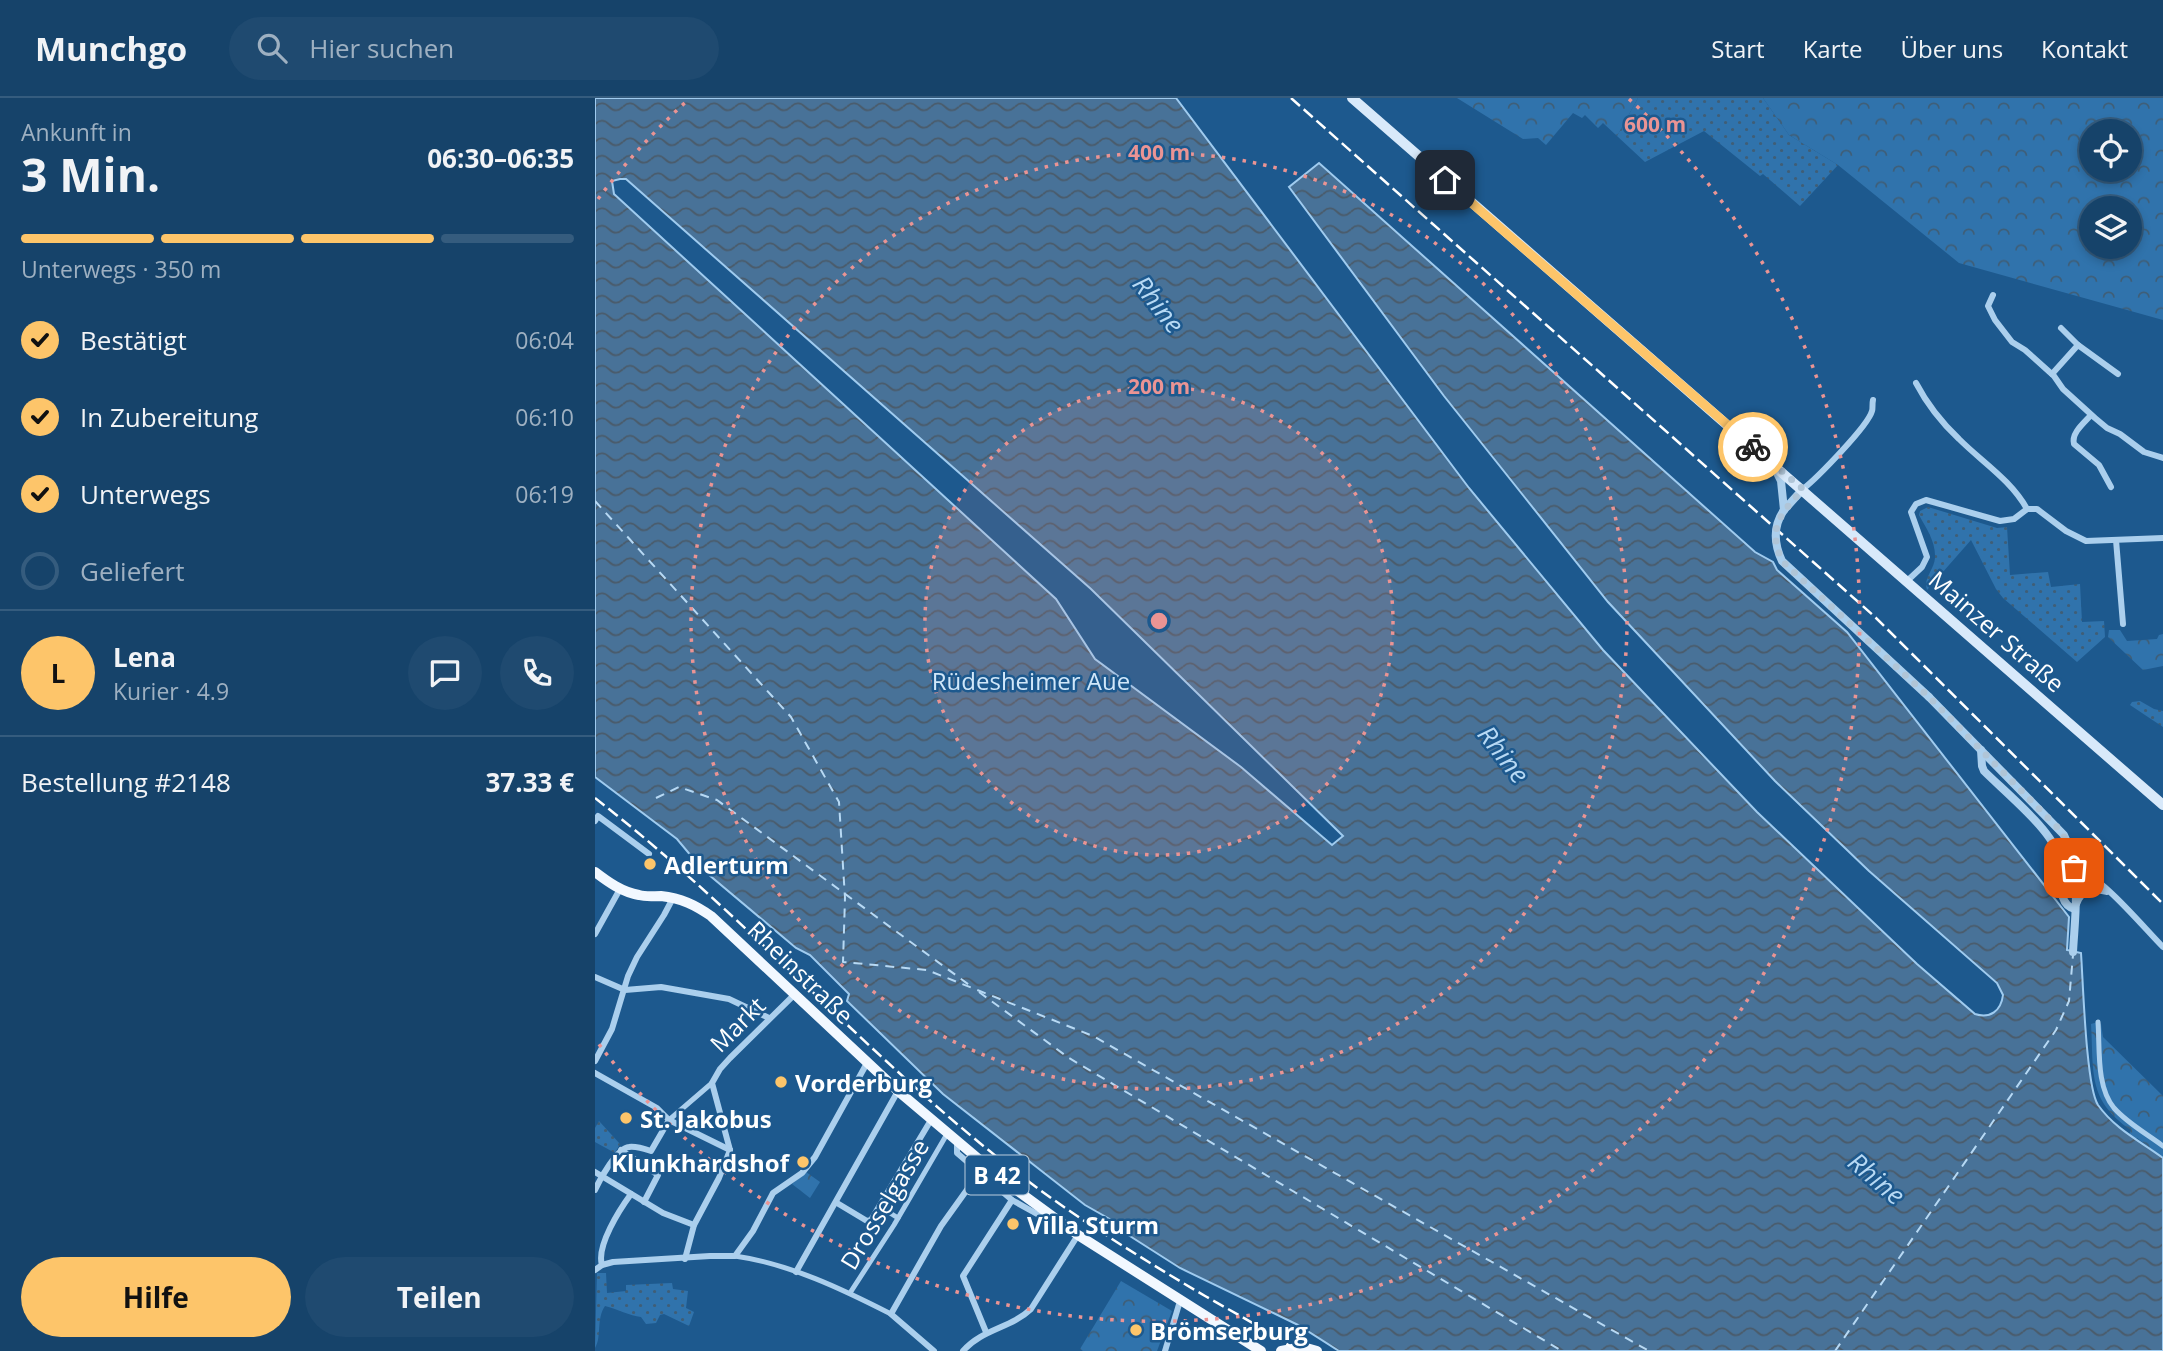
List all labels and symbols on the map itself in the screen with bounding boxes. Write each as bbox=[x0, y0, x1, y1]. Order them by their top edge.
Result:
text: 600 m bbox=[1624, 110, 1686, 138]
text: 400 m bbox=[1128, 138, 1190, 166]
pin bbox=[1415, 150, 1475, 210]
water label: Rhine bbox=[1125, 268, 1193, 340]
text: 200 m bbox=[1128, 372, 1190, 400]
courier bbox=[1718, 412, 1788, 482]
street label: Mainzer Straße bbox=[1922, 563, 2072, 699]
centre of rings bbox=[1147, 609, 1171, 633]
park label: Rüdesheimer Aue bbox=[932, 664, 1130, 697]
water label: Rhine bbox=[1470, 718, 1538, 790]
pin bbox=[2044, 838, 2104, 898]
place label: Adlerturm bbox=[664, 848, 789, 881]
marker: Adlerturm bbox=[642, 856, 658, 872]
street label: Rheinstraße bbox=[741, 913, 861, 1031]
street label: Markt bbox=[702, 989, 772, 1059]
place label: Vorderburg bbox=[795, 1066, 932, 1099]
marker: Vorderburg bbox=[773, 1074, 789, 1090]
place label: St. Jakobus bbox=[640, 1102, 772, 1135]
marker: St. Jakobus bbox=[618, 1110, 634, 1126]
street label: Drosselgasse bbox=[832, 1133, 936, 1275]
water label: Rhine bbox=[1841, 1144, 1913, 1212]
place label: Klunkhardshof bbox=[611, 1146, 791, 1179]
marker: Klunkhardshof bbox=[795, 1154, 811, 1170]
road number: B 42 bbox=[965, 1156, 1029, 1194]
place label: Villa Sturm bbox=[1027, 1208, 1159, 1241]
marker: Villa Sturm bbox=[1005, 1216, 1021, 1232]
place label: Brömserburg bbox=[1150, 1314, 1308, 1347]
marker: Brömserburg bbox=[1128, 1322, 1144, 1338]

